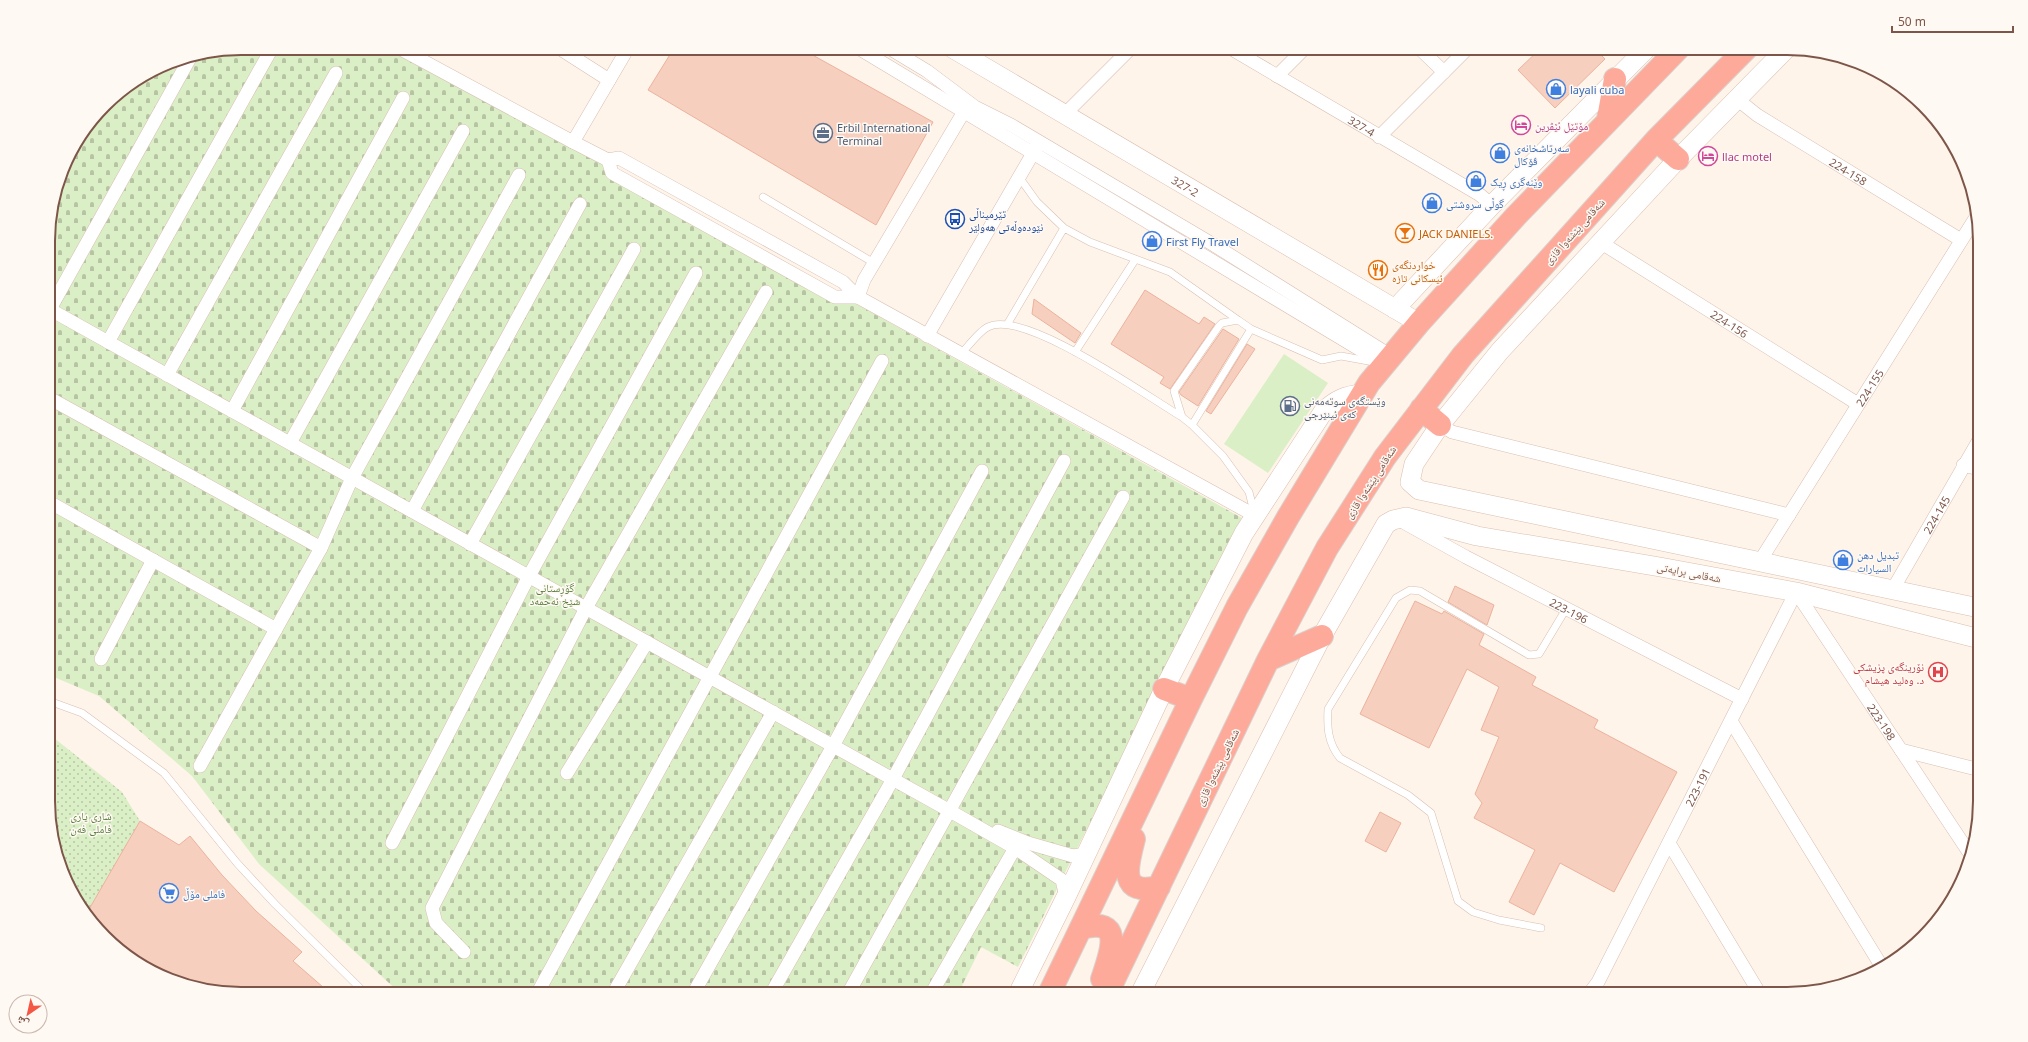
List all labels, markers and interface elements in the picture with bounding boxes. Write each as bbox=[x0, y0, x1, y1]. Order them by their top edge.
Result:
scale bar bbox=[1892, 8, 2013, 34]
text: 50 m bbox=[1898, 13, 1926, 30]
shop icon: layali cuba bbox=[1545, 78, 1567, 100]
place label: layali cuba bbox=[1570, 82, 1624, 97]
street label: 327-4 bbox=[1346, 112, 1379, 140]
hotel icon: مۆتێل ئێڤرین bbox=[1510, 114, 1532, 136]
place label: مۆتێل ئێڤرین bbox=[1535, 118, 1588, 133]
place label: Erbil International Terminal bbox=[837, 120, 930, 148]
office icon: Erbil International Terminal bbox=[812, 122, 834, 144]
place label: سەرتاشخانەی ڤۆکال bbox=[1514, 140, 1569, 168]
shop icon: سەرتاشخانەی ڤۆکال bbox=[1489, 142, 1511, 164]
hotel icon: llac motel bbox=[1697, 145, 1719, 167]
place label: llac motel bbox=[1722, 149, 1772, 164]
street label: 224-158 bbox=[1827, 154, 1870, 188]
shop icon: وێنەگری ڕیک bbox=[1465, 170, 1487, 192]
street label: 327-2 bbox=[1169, 172, 1202, 199]
place label: وێنەگری ڕیک bbox=[1490, 174, 1542, 191]
shop icon: گوڵی سروشتی bbox=[1421, 192, 1443, 214]
street label: شەقامی پێشەوا قازی bbox=[1540, 195, 1608, 267]
place label: گوڵی سروشتی bbox=[1446, 196, 1504, 211]
place label: تێرمیناڵی نێودەوڵەتی هەولێر bbox=[968, 206, 1043, 234]
bus stop icon: تێرمیناڵی نێودەوڵەتی هەولێر bbox=[944, 208, 966, 230]
bar icon: JACK DANIELS. bbox=[1394, 222, 1416, 244]
place label: JACK DANIELS. bbox=[1418, 226, 1493, 241]
shop icon: First Fly Travel bbox=[1141, 230, 1163, 252]
place label: First Fly Travel bbox=[1166, 234, 1239, 249]
place label: خواردنگەی ئیسکانی تازە bbox=[1392, 257, 1443, 285]
restaurant icon: خواردنگەی ئیسکانی تازە bbox=[1367, 259, 1389, 281]
street label: 224-156 bbox=[1708, 306, 1751, 341]
street label: 224-155 bbox=[1852, 366, 1886, 409]
place label: وێستگەی سوتەمەنی کەی ئینێرجی bbox=[1304, 393, 1386, 421]
fuel station icon: وێستگەی سوتەمەنی کەی ئینێرجی bbox=[1279, 395, 1301, 417]
street label: شەقامی پێشەوا قازی bbox=[1341, 443, 1399, 521]
street label: 224-145 bbox=[1919, 493, 1953, 536]
place label: تبديل دهن السيارات bbox=[1857, 547, 1900, 575]
shop icon: تبديل دهن السيارات bbox=[1832, 549, 1854, 571]
street label: شەقامی برایەتی bbox=[1656, 558, 1722, 586]
park label: گۆڕستانی شێخ ئەحمەد bbox=[530, 580, 580, 608]
street label: 223-196 bbox=[1547, 594, 1591, 626]
place label: نۆرینگەی پزیشکی د. وەلید هیشام bbox=[1853, 659, 1924, 687]
hospital icon: نۆرینگەی پزیشکی د. وەلید هیشام bbox=[1927, 661, 1949, 683]
street label: 223-198 bbox=[1864, 700, 1900, 743]
street label: شەقامی پێشەوا قازی bbox=[1192, 726, 1242, 808]
street label: 223-191 bbox=[1681, 765, 1713, 809]
park label: شاری یاری فاملی فەن bbox=[70, 808, 112, 836]
supermarket icon: فاملی مۆڵ bbox=[158, 882, 180, 904]
place label: فاملی مۆڵ bbox=[183, 886, 226, 901]
north arrow bbox=[8, 994, 48, 1034]
text: ش bbox=[13, 1012, 32, 1032]

